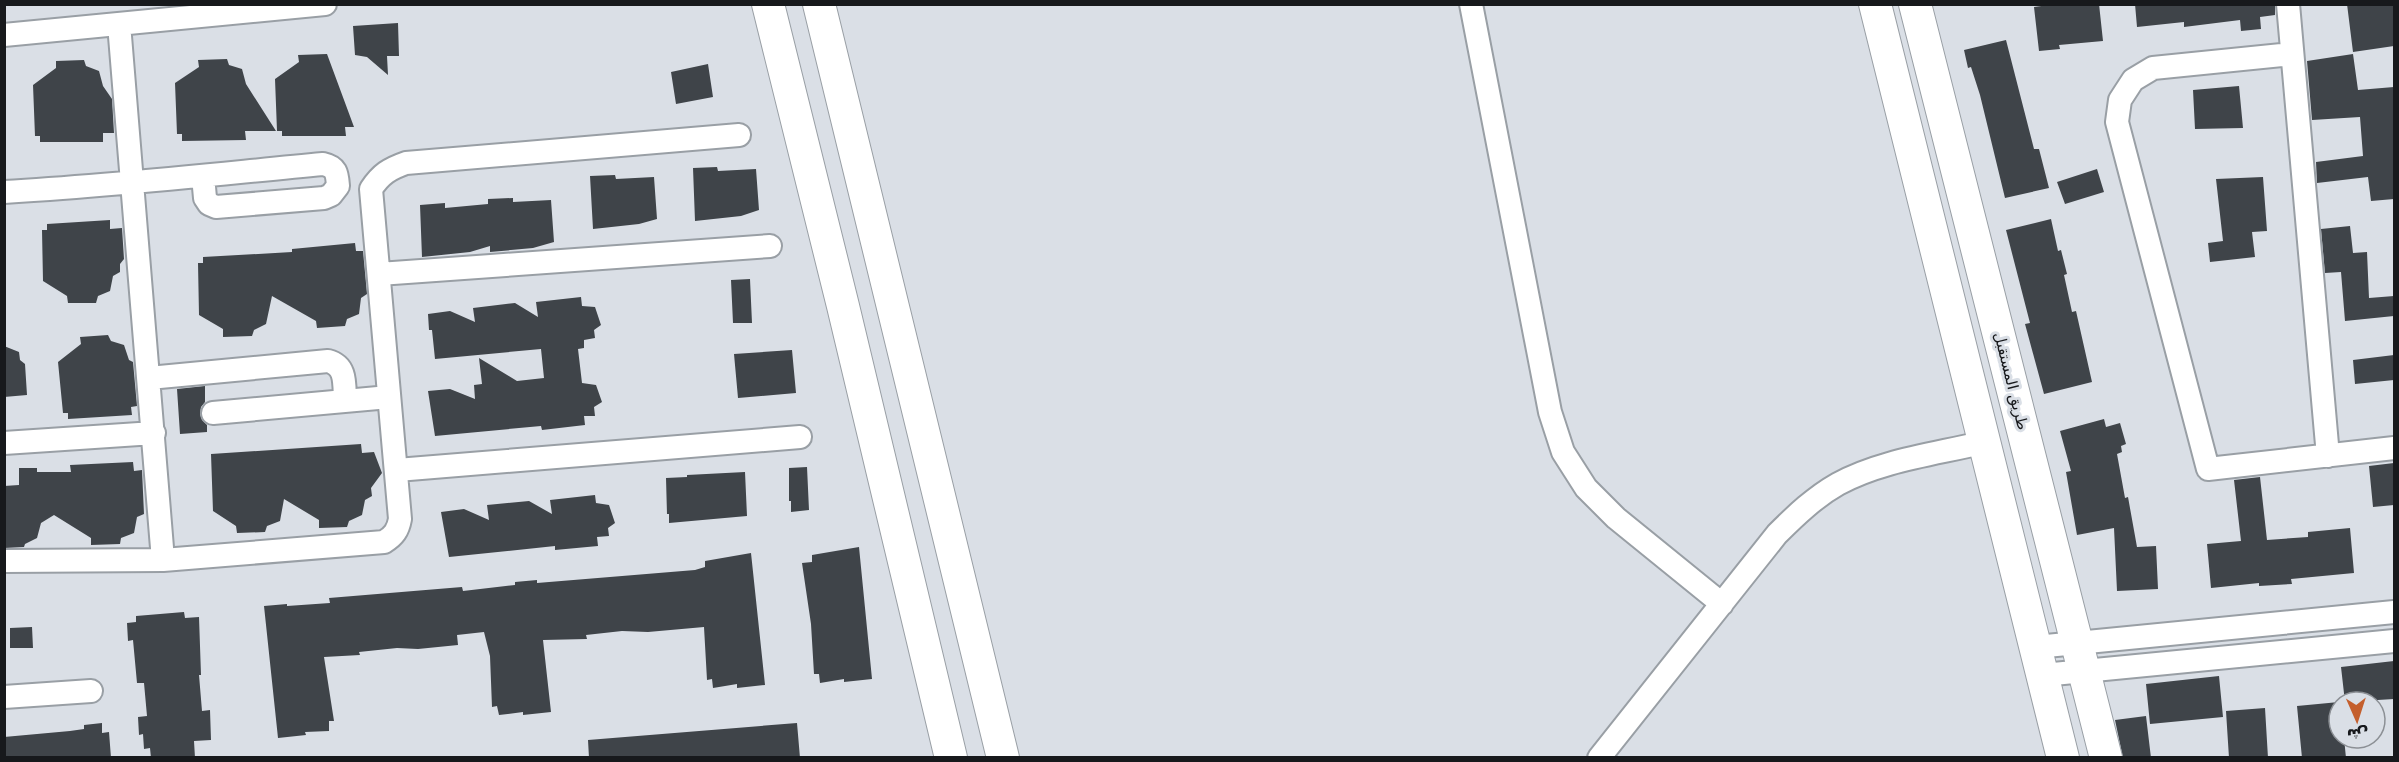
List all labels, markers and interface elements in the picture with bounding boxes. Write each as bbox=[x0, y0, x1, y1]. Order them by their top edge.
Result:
street label: طريق المستقبل bbox=[1990, 330, 2032, 432]
north arrow bbox=[2327, 690, 2387, 750]
text: ش bbox=[2346, 724, 2369, 745]

